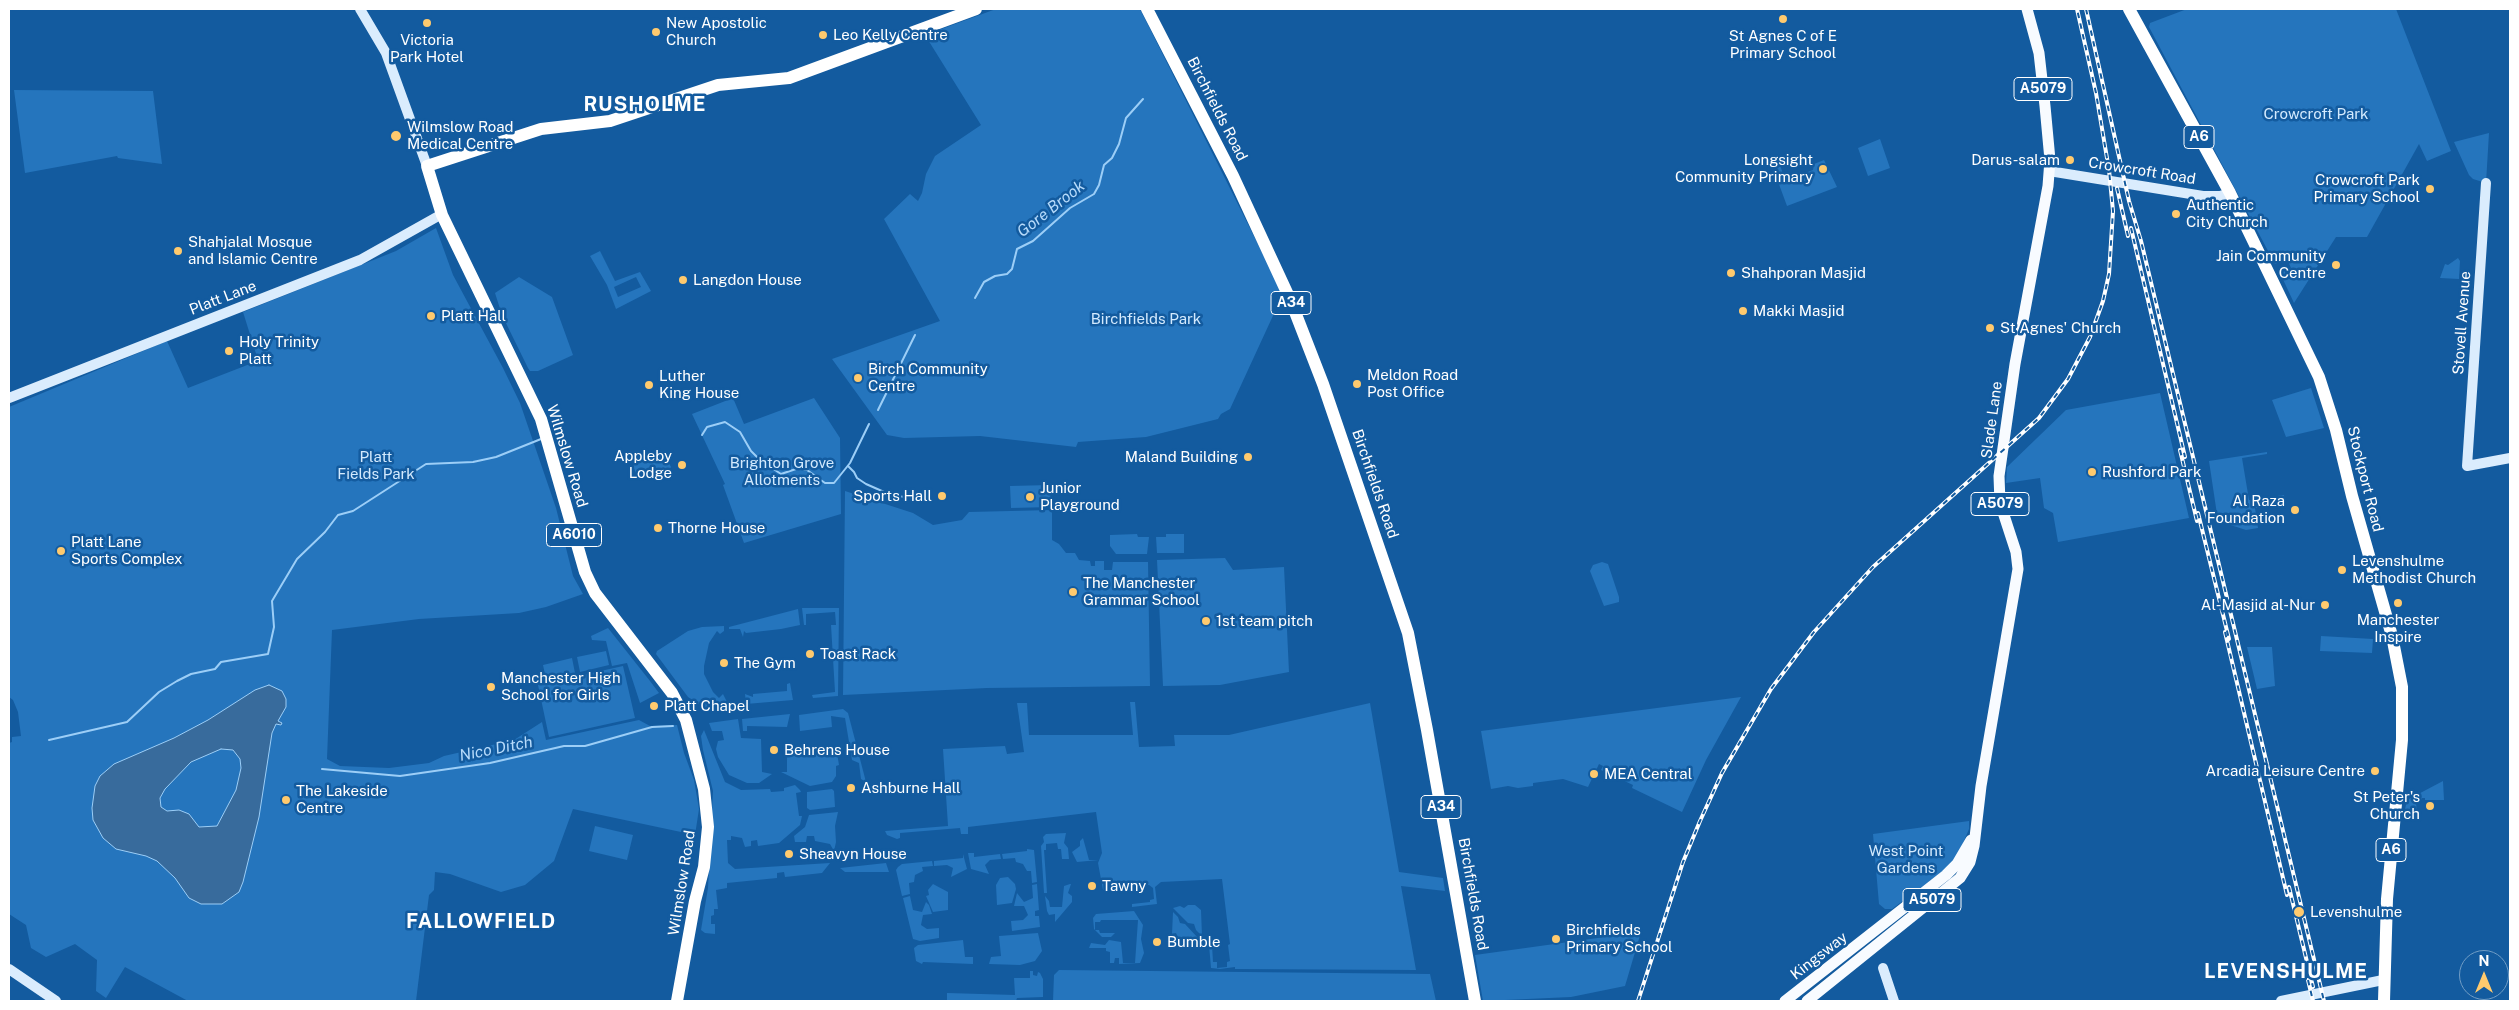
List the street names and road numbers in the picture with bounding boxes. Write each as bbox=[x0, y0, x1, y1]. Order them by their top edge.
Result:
street label: Birchfields Road bbox=[1183, 54, 1251, 164]
road number: A5079 bbox=[2014, 78, 2072, 100]
road number: A6 bbox=[2184, 125, 2214, 148]
street label: Crowcroft Road bbox=[2087, 154, 2197, 188]
street label: Stovell Avenue bbox=[2449, 271, 2475, 375]
street label: Platt Lane bbox=[187, 277, 259, 319]
road number: A34 bbox=[1271, 292, 1311, 314]
street label: Slade Lane bbox=[1978, 380, 2006, 460]
street label: Wilmslow Road bbox=[543, 402, 591, 510]
street label: Stockport Road bbox=[2343, 424, 2387, 534]
street label: Birchfields Road bbox=[1348, 427, 1402, 541]
road number: A5079 bbox=[1971, 492, 2029, 516]
road number: A6010 bbox=[546, 524, 602, 546]
road number: A34 bbox=[1421, 796, 1461, 819]
street label: Wilmslow Road bbox=[665, 829, 699, 937]
street label: Birchfields Road bbox=[1454, 836, 1492, 952]
road number: A6 bbox=[2376, 838, 2406, 862]
road number: A5079 bbox=[1903, 888, 1961, 912]
street label: Kingsway bbox=[1787, 928, 1851, 984]

